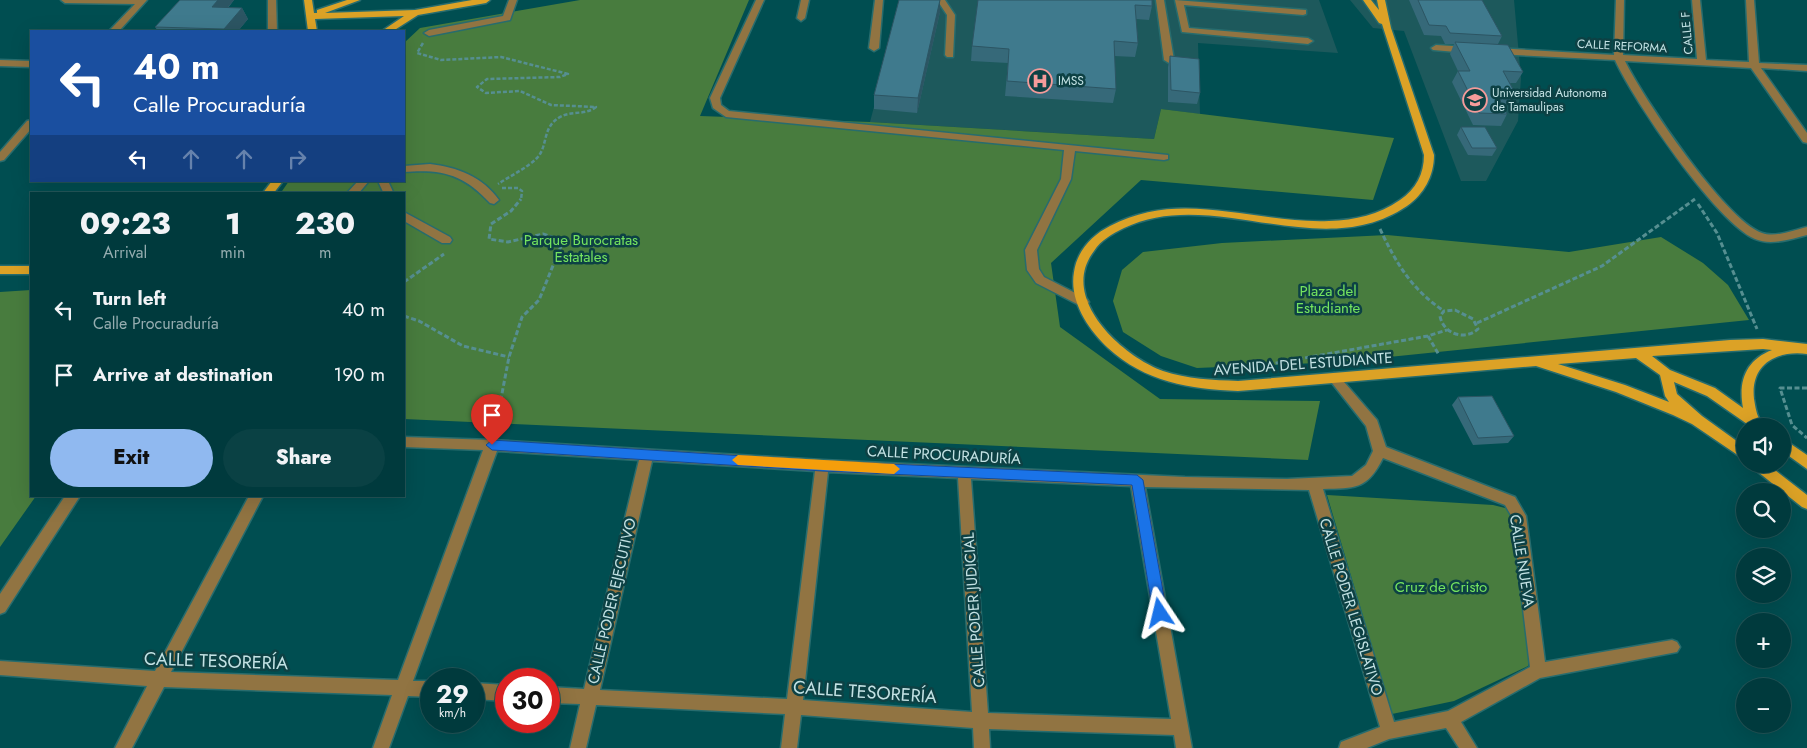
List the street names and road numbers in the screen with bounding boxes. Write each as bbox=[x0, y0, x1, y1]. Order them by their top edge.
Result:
street label: CALLE F bbox=[1676, 11, 1698, 55]
street label: CALLE REFORMA bbox=[1577, 35, 1668, 57]
street label: AVENIDA DEL ESTUDIANTE bbox=[1213, 347, 1393, 381]
street label: CALLE PROCURADURÍA bbox=[866, 440, 1022, 470]
street label: CALLE NUEVA bbox=[1504, 513, 1540, 609]
street label: CALLE PODER EJECUTIVO bbox=[582, 516, 642, 686]
street label: CALLE PODER LEGISLATIVO bbox=[1314, 516, 1389, 699]
street label: CALLE PODER JUDICIAL bbox=[958, 532, 990, 688]
street label: CALLE TESORERÍA bbox=[144, 645, 289, 677]
street label: CALLE TESORERÍA bbox=[792, 674, 938, 710]

